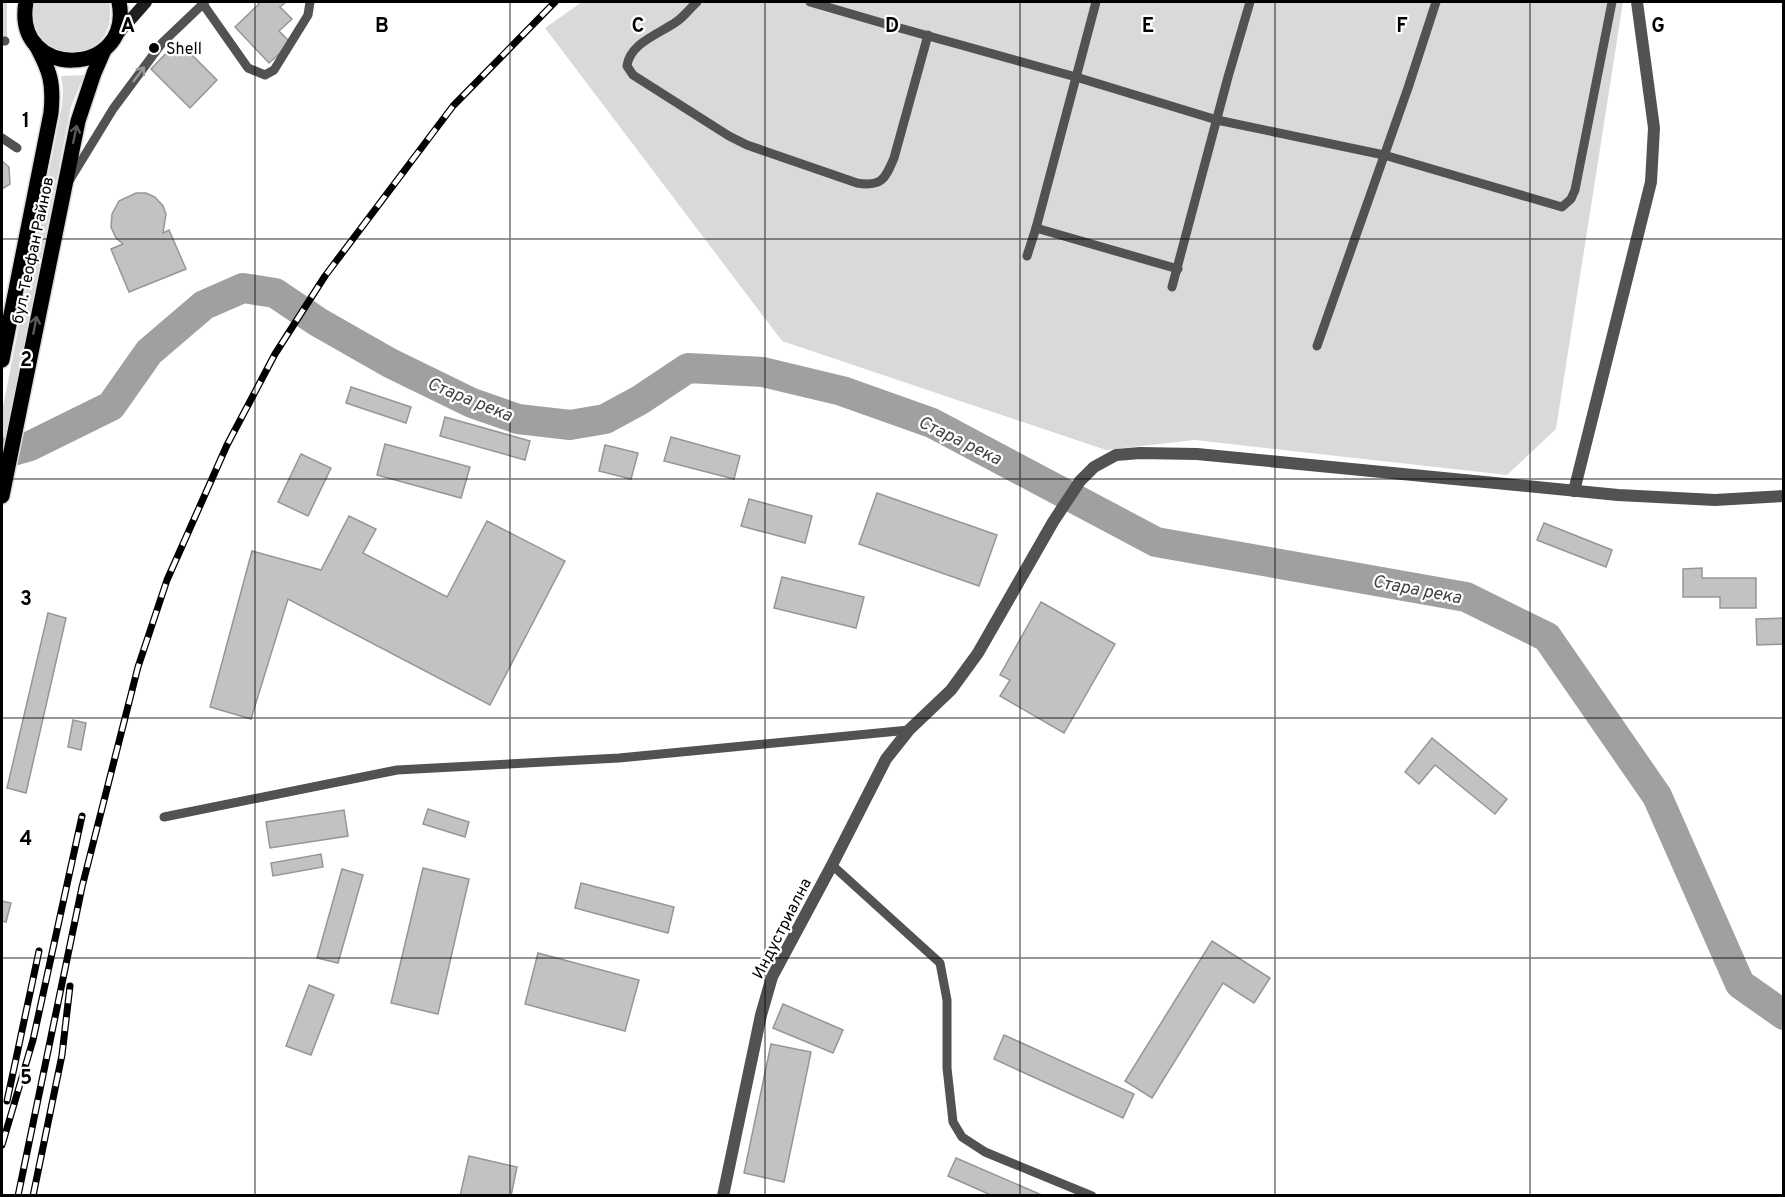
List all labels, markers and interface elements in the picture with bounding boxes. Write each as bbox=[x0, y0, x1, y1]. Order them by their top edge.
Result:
text: A bbox=[121, 14, 135, 40]
text: B bbox=[375, 14, 389, 40]
text: C bbox=[632, 14, 644, 40]
text: D bbox=[885, 14, 899, 40]
text: E bbox=[1142, 14, 1154, 40]
text: F bbox=[1396, 14, 1408, 40]
text: G bbox=[1651, 14, 1665, 40]
place label: Shell bbox=[166, 40, 202, 60]
marker: Shell bbox=[147, 41, 161, 55]
one-way arrow bbox=[133, 67, 146, 83]
text: 1 bbox=[22, 109, 30, 135]
one-way arrow bbox=[70, 125, 81, 144]
street label: бул. Теофан Райнов bbox=[9, 175, 59, 326]
one-way arrow bbox=[30, 316, 41, 335]
text: 2 bbox=[20, 348, 32, 374]
water label: Стара река bbox=[423, 373, 516, 428]
water label: Стара река bbox=[914, 411, 1005, 472]
water label: Стара река bbox=[1370, 571, 1464, 610]
text: 3 bbox=[20, 587, 32, 613]
text: 4 bbox=[20, 827, 32, 853]
street label: Индустриална bbox=[749, 875, 817, 983]
text: 5 bbox=[20, 1066, 32, 1092]

